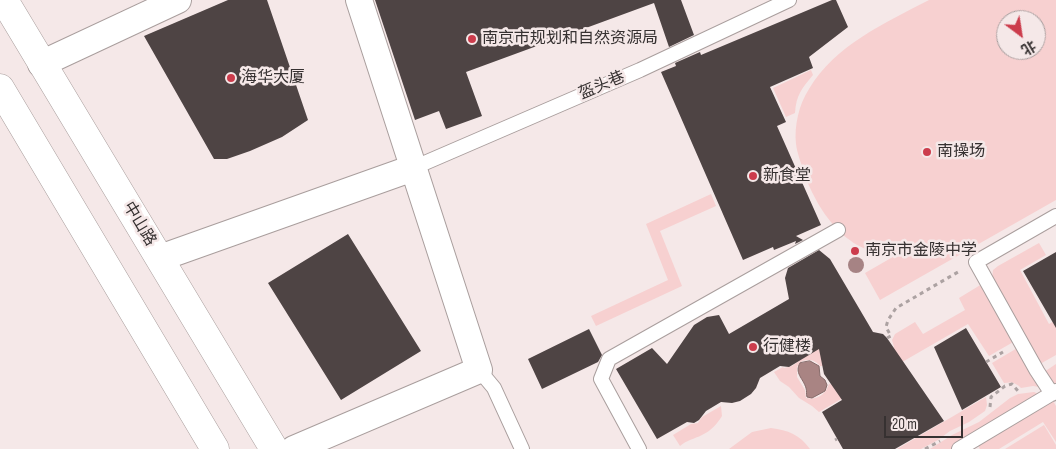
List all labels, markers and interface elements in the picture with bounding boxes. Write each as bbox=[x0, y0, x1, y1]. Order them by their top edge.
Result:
north arrow bbox=[996, 10, 1046, 60]
place label: 南京市规划和自然资源局 bbox=[482, 29, 658, 49]
marker: 南京市规划和自然资源局 bbox=[466, 33, 478, 45]
text: 北 bbox=[1018, 37, 1039, 58]
place label: 海华大厦 bbox=[241, 68, 305, 88]
street label: 盔头巷 bbox=[576, 68, 628, 104]
marker: 海华大厦 bbox=[225, 72, 237, 84]
place label: 南操场 bbox=[937, 142, 985, 162]
marker: 南操场 bbox=[921, 146, 933, 158]
place label: 新食堂 bbox=[763, 166, 811, 186]
marker: 新食堂 bbox=[747, 170, 759, 182]
street label: 中山路 bbox=[118, 198, 160, 250]
place label: 南京市金陵中学 bbox=[865, 241, 977, 261]
marker: 南京市金陵中学 bbox=[849, 245, 861, 257]
place label: 行健楼 bbox=[763, 337, 811, 357]
marker: 行健楼 bbox=[747, 341, 759, 353]
scale bar bbox=[886, 406, 965, 438]
text: 20 m bbox=[892, 415, 917, 434]

